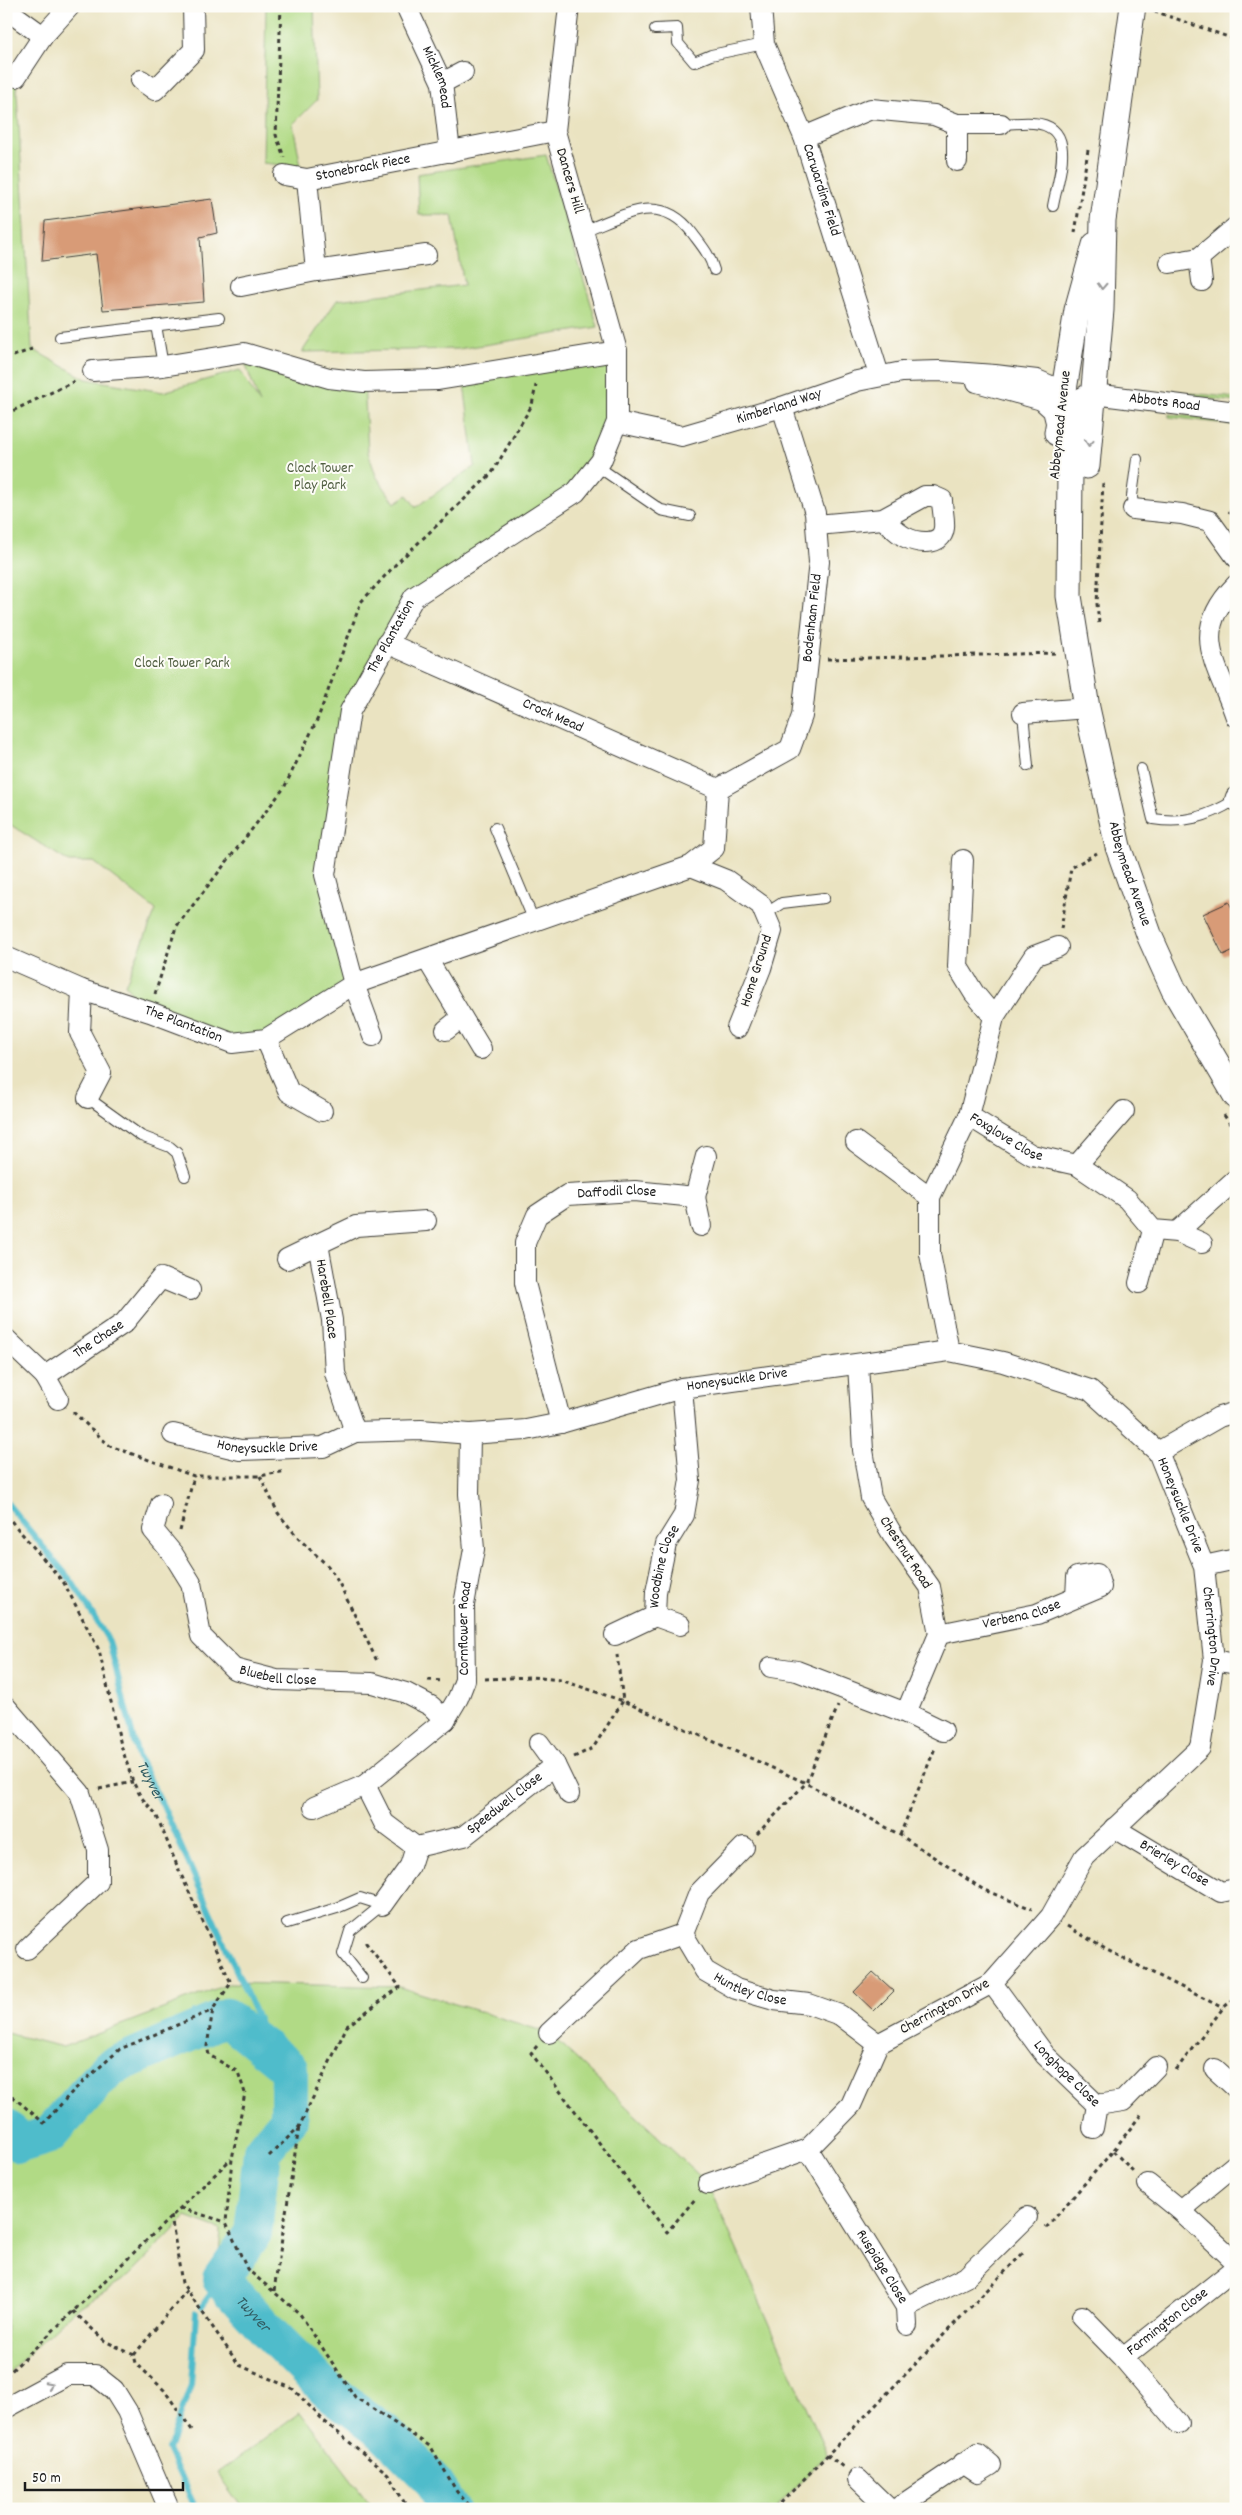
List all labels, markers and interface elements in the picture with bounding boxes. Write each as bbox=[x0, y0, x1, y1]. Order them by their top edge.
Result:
street label: Micklemead bbox=[415, 43, 456, 110]
street label: Carwardine Field bbox=[796, 141, 846, 239]
street label: Dancers Hill bbox=[549, 146, 589, 217]
street label: Stonebrack Piece bbox=[314, 148, 413, 188]
one-way arrow bbox=[1097, 283, 1107, 291]
street label: Abbeymead Avenue bbox=[1044, 369, 1078, 481]
street label: Kimberland Way bbox=[734, 383, 826, 431]
street label: Abbots Road bbox=[1128, 388, 1201, 418]
one-way arrow bbox=[1084, 439, 1095, 447]
park label: Clock Tower Play Park bbox=[287, 458, 354, 497]
street label: Bodenham Field bbox=[797, 573, 829, 663]
street label: The Plantation bbox=[362, 596, 421, 678]
park label: Clock Tower Park bbox=[134, 653, 230, 675]
street label: Crock Mead bbox=[519, 693, 587, 739]
street label: Abbeymead Avenue bbox=[1102, 819, 1156, 930]
street label: Home Ground bbox=[735, 932, 779, 1010]
street label: The Plantation bbox=[142, 1000, 226, 1049]
street label: Foxglove Close bbox=[965, 1108, 1045, 1168]
street label: Daffodil Close bbox=[577, 1180, 658, 1205]
street label: Harebell Place bbox=[309, 1257, 343, 1341]
street label: The Chase bbox=[69, 1314, 129, 1365]
street label: Honeysuckle Drive bbox=[685, 1362, 789, 1398]
street label: Honeysuckle Drive bbox=[214, 1434, 319, 1461]
street label: Honeysuckle Drive bbox=[1150, 1454, 1209, 1557]
street label: Chestnut Road bbox=[873, 1512, 937, 1594]
street label: Woodbine Close bbox=[644, 1520, 686, 1609]
street label: Cornflower Road bbox=[453, 1580, 479, 1676]
street label: Cherrington Drive bbox=[1195, 1585, 1225, 1688]
street label: Verbena Close bbox=[981, 1594, 1065, 1636]
street label: Bluebell Close bbox=[237, 1660, 317, 1692]
water label: Twyver bbox=[130, 1757, 171, 1807]
street label: Speedwell Close bbox=[462, 1767, 548, 1841]
street label: Brierley Close bbox=[1135, 1834, 1214, 1894]
street label: Huntley Close bbox=[709, 1967, 788, 2012]
street label: Cherrington Drive bbox=[896, 1973, 994, 2041]
street label: Longhope Close bbox=[1027, 2036, 1105, 2113]
street label: Ruspidge Close bbox=[850, 2226, 913, 2309]
street label: Farmington Close bbox=[1122, 2283, 1214, 2362]
water label: Twyver bbox=[230, 2291, 277, 2339]
one-way arrow bbox=[44, 2381, 53, 2391]
scale bar bbox=[25, 2460, 182, 2492]
text: 50 m bbox=[32, 2468, 61, 2490]

